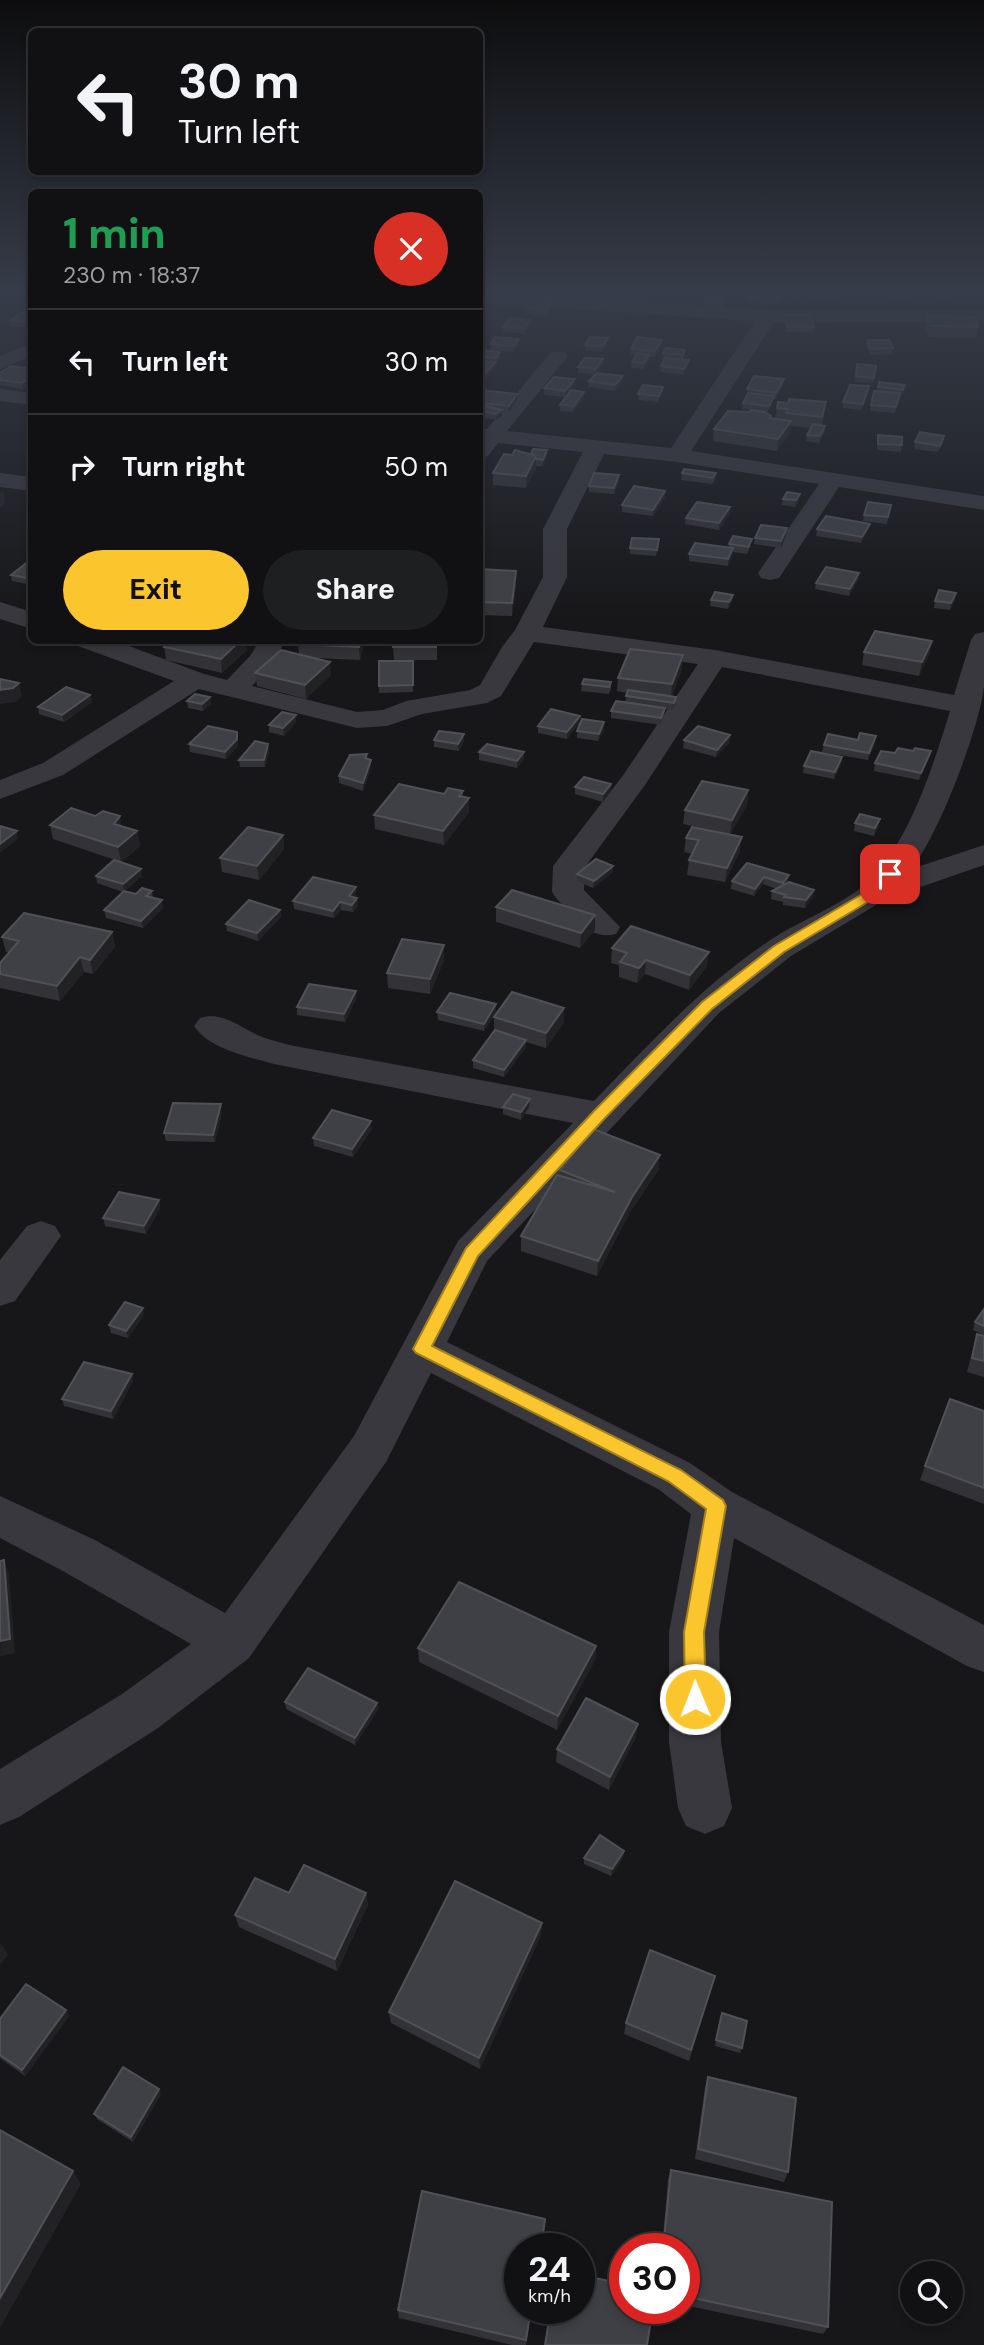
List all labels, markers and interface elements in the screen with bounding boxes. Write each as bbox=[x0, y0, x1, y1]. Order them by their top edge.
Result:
text: 30 m bbox=[178, 49, 300, 113]
icon: left bbox=[63, 56, 154, 147]
text: Turn left bbox=[178, 111, 300, 153]
text: 1 min bbox=[63, 206, 166, 261]
button: close bbox=[374, 212, 448, 286]
text: 230 m · 18:37 bbox=[63, 260, 200, 290]
icon: left bbox=[63, 343, 101, 381]
text: Turn left bbox=[122, 345, 229, 379]
text: 30 m bbox=[385, 345, 448, 379]
icon: right bbox=[63, 448, 101, 486]
text: Turn right bbox=[122, 450, 246, 484]
text: 50 m bbox=[384, 450, 448, 484]
button: Exit bbox=[63, 550, 249, 630]
button: Share bbox=[263, 550, 448, 630]
pin bbox=[860, 844, 920, 904]
icon: arrive bbox=[871, 855, 909, 893]
position arrow bbox=[658, 1662, 732, 1736]
speed limit sign: 30 bbox=[609, 2233, 700, 2324]
text: 24 bbox=[528, 2246, 571, 2292]
map controls bbox=[900, 2261, 963, 2324]
button: search bbox=[900, 2261, 963, 2324]
text: km/h bbox=[528, 2284, 571, 2308]

